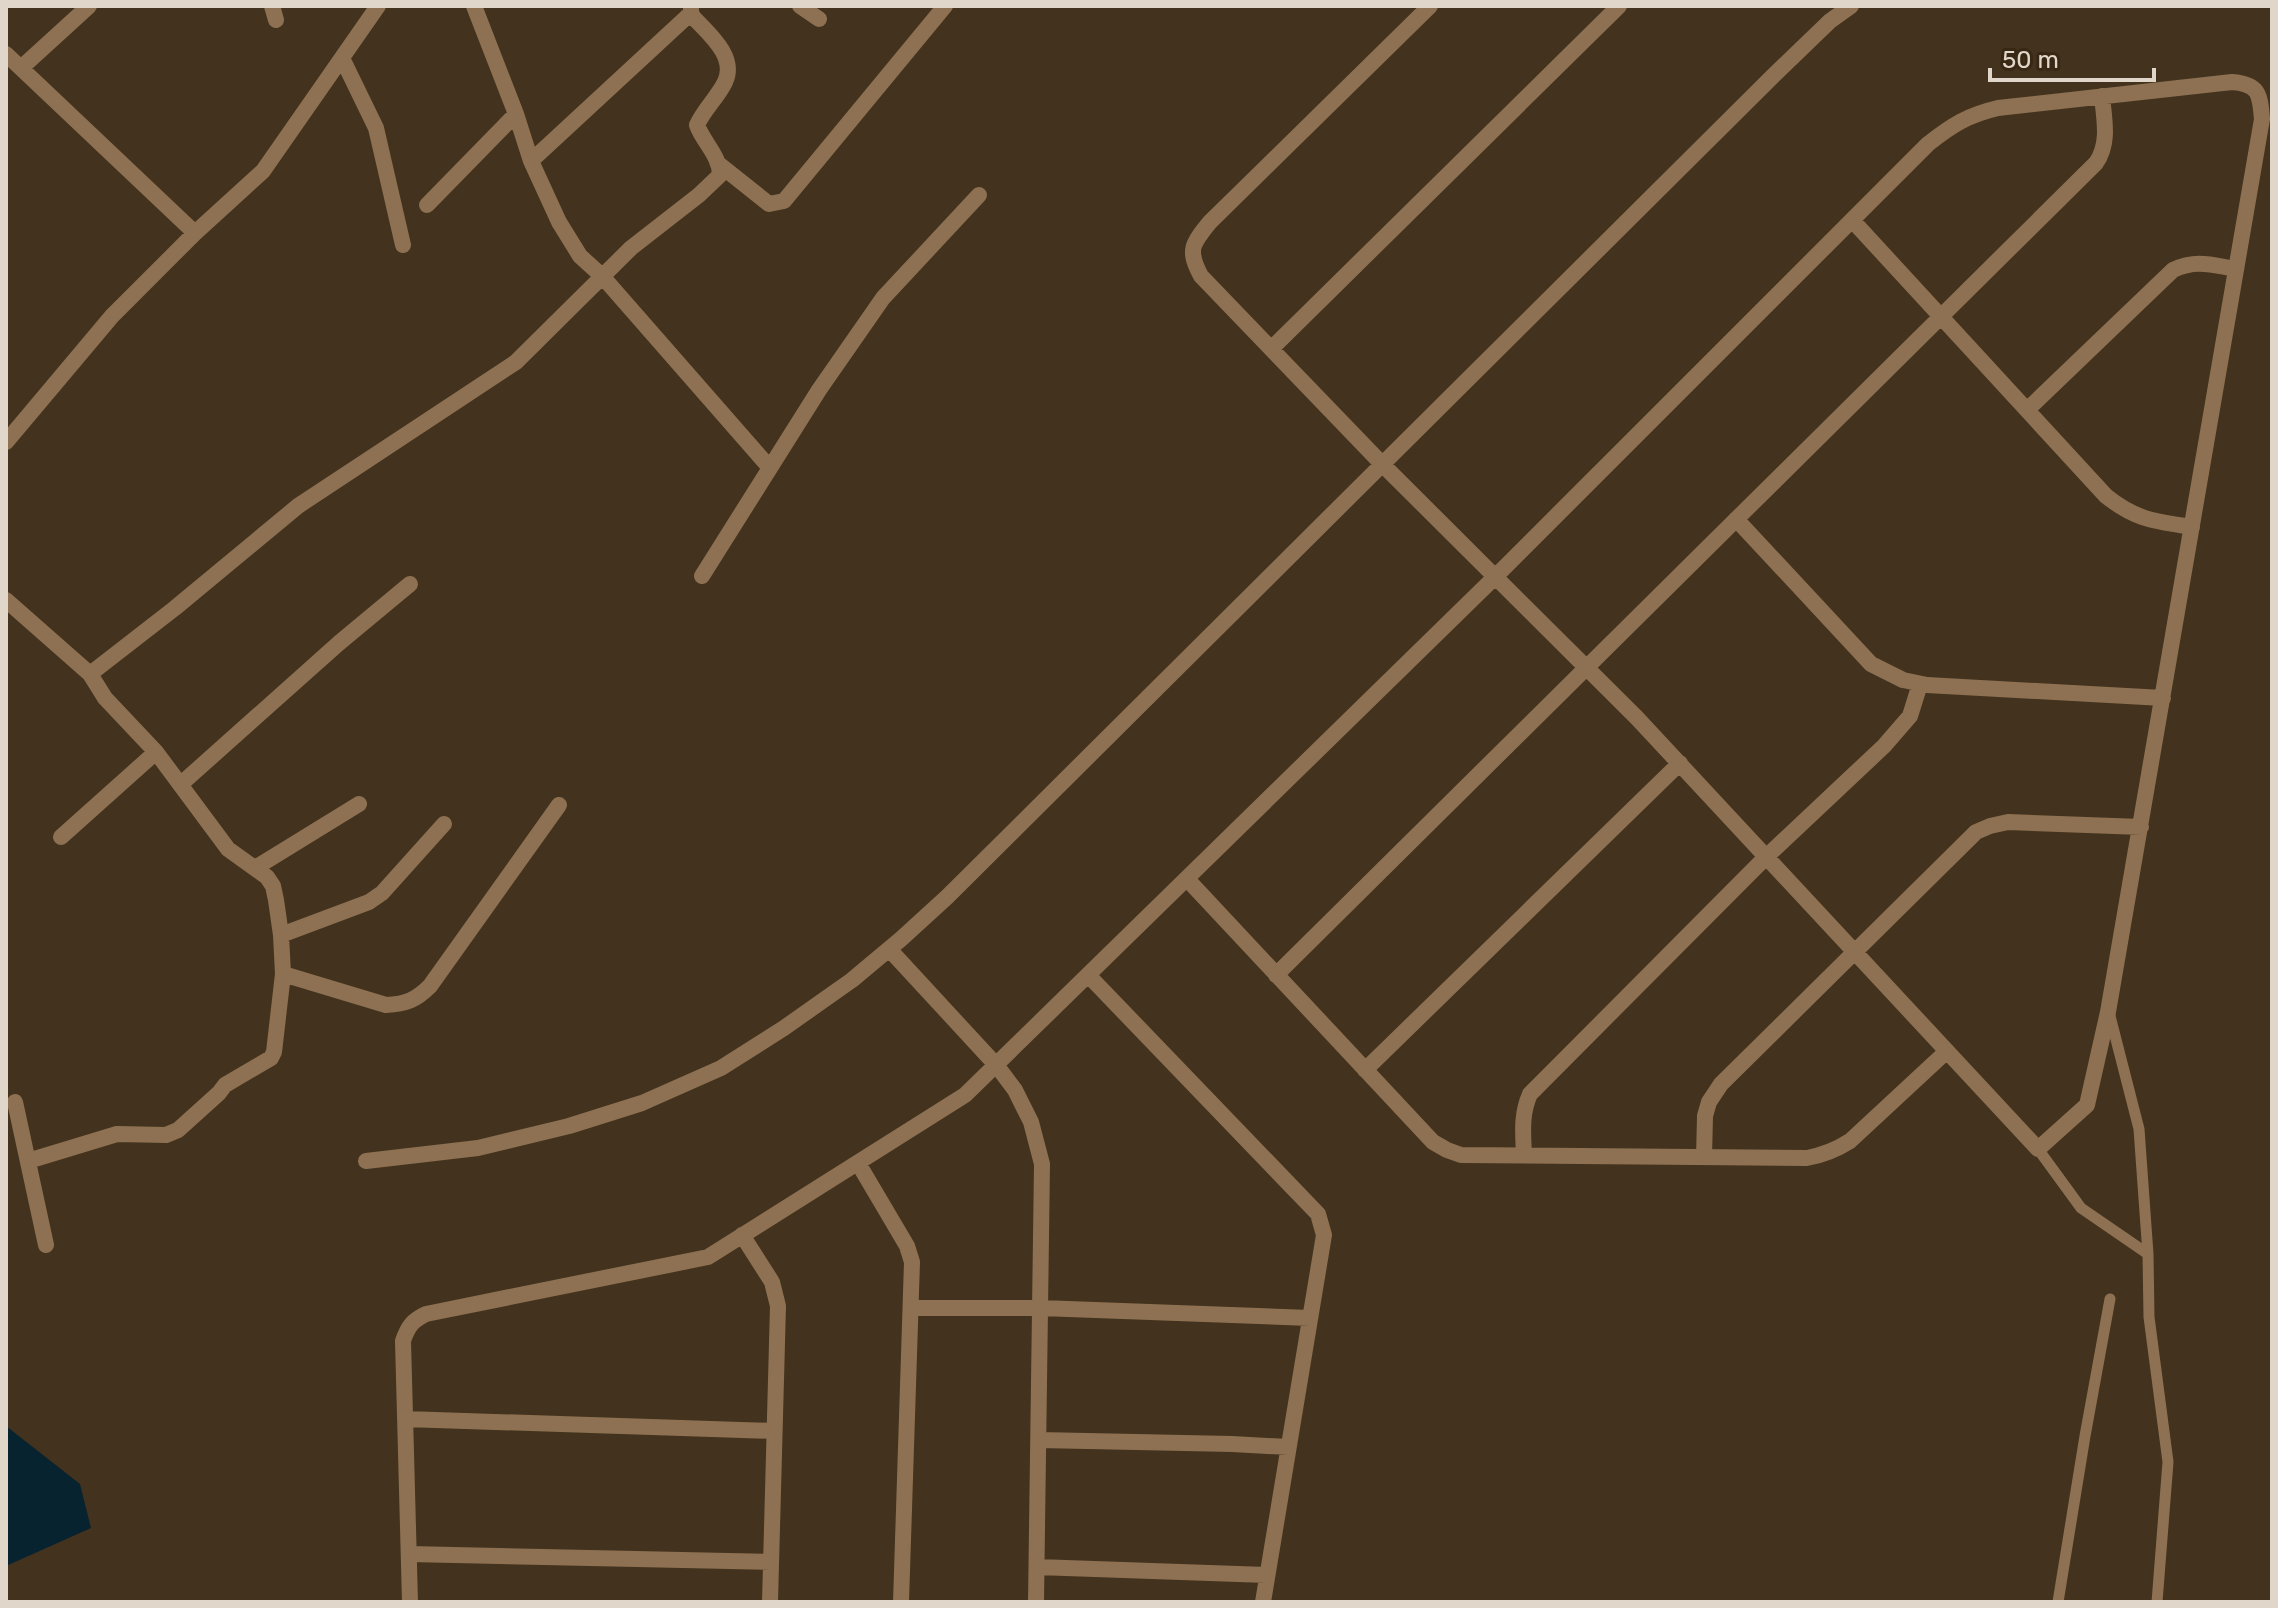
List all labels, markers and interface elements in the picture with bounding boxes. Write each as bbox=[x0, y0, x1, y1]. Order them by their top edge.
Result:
scale bar bbox=[1990, 32, 2154, 82]
text: 50 m bbox=[2002, 46, 2059, 74]

